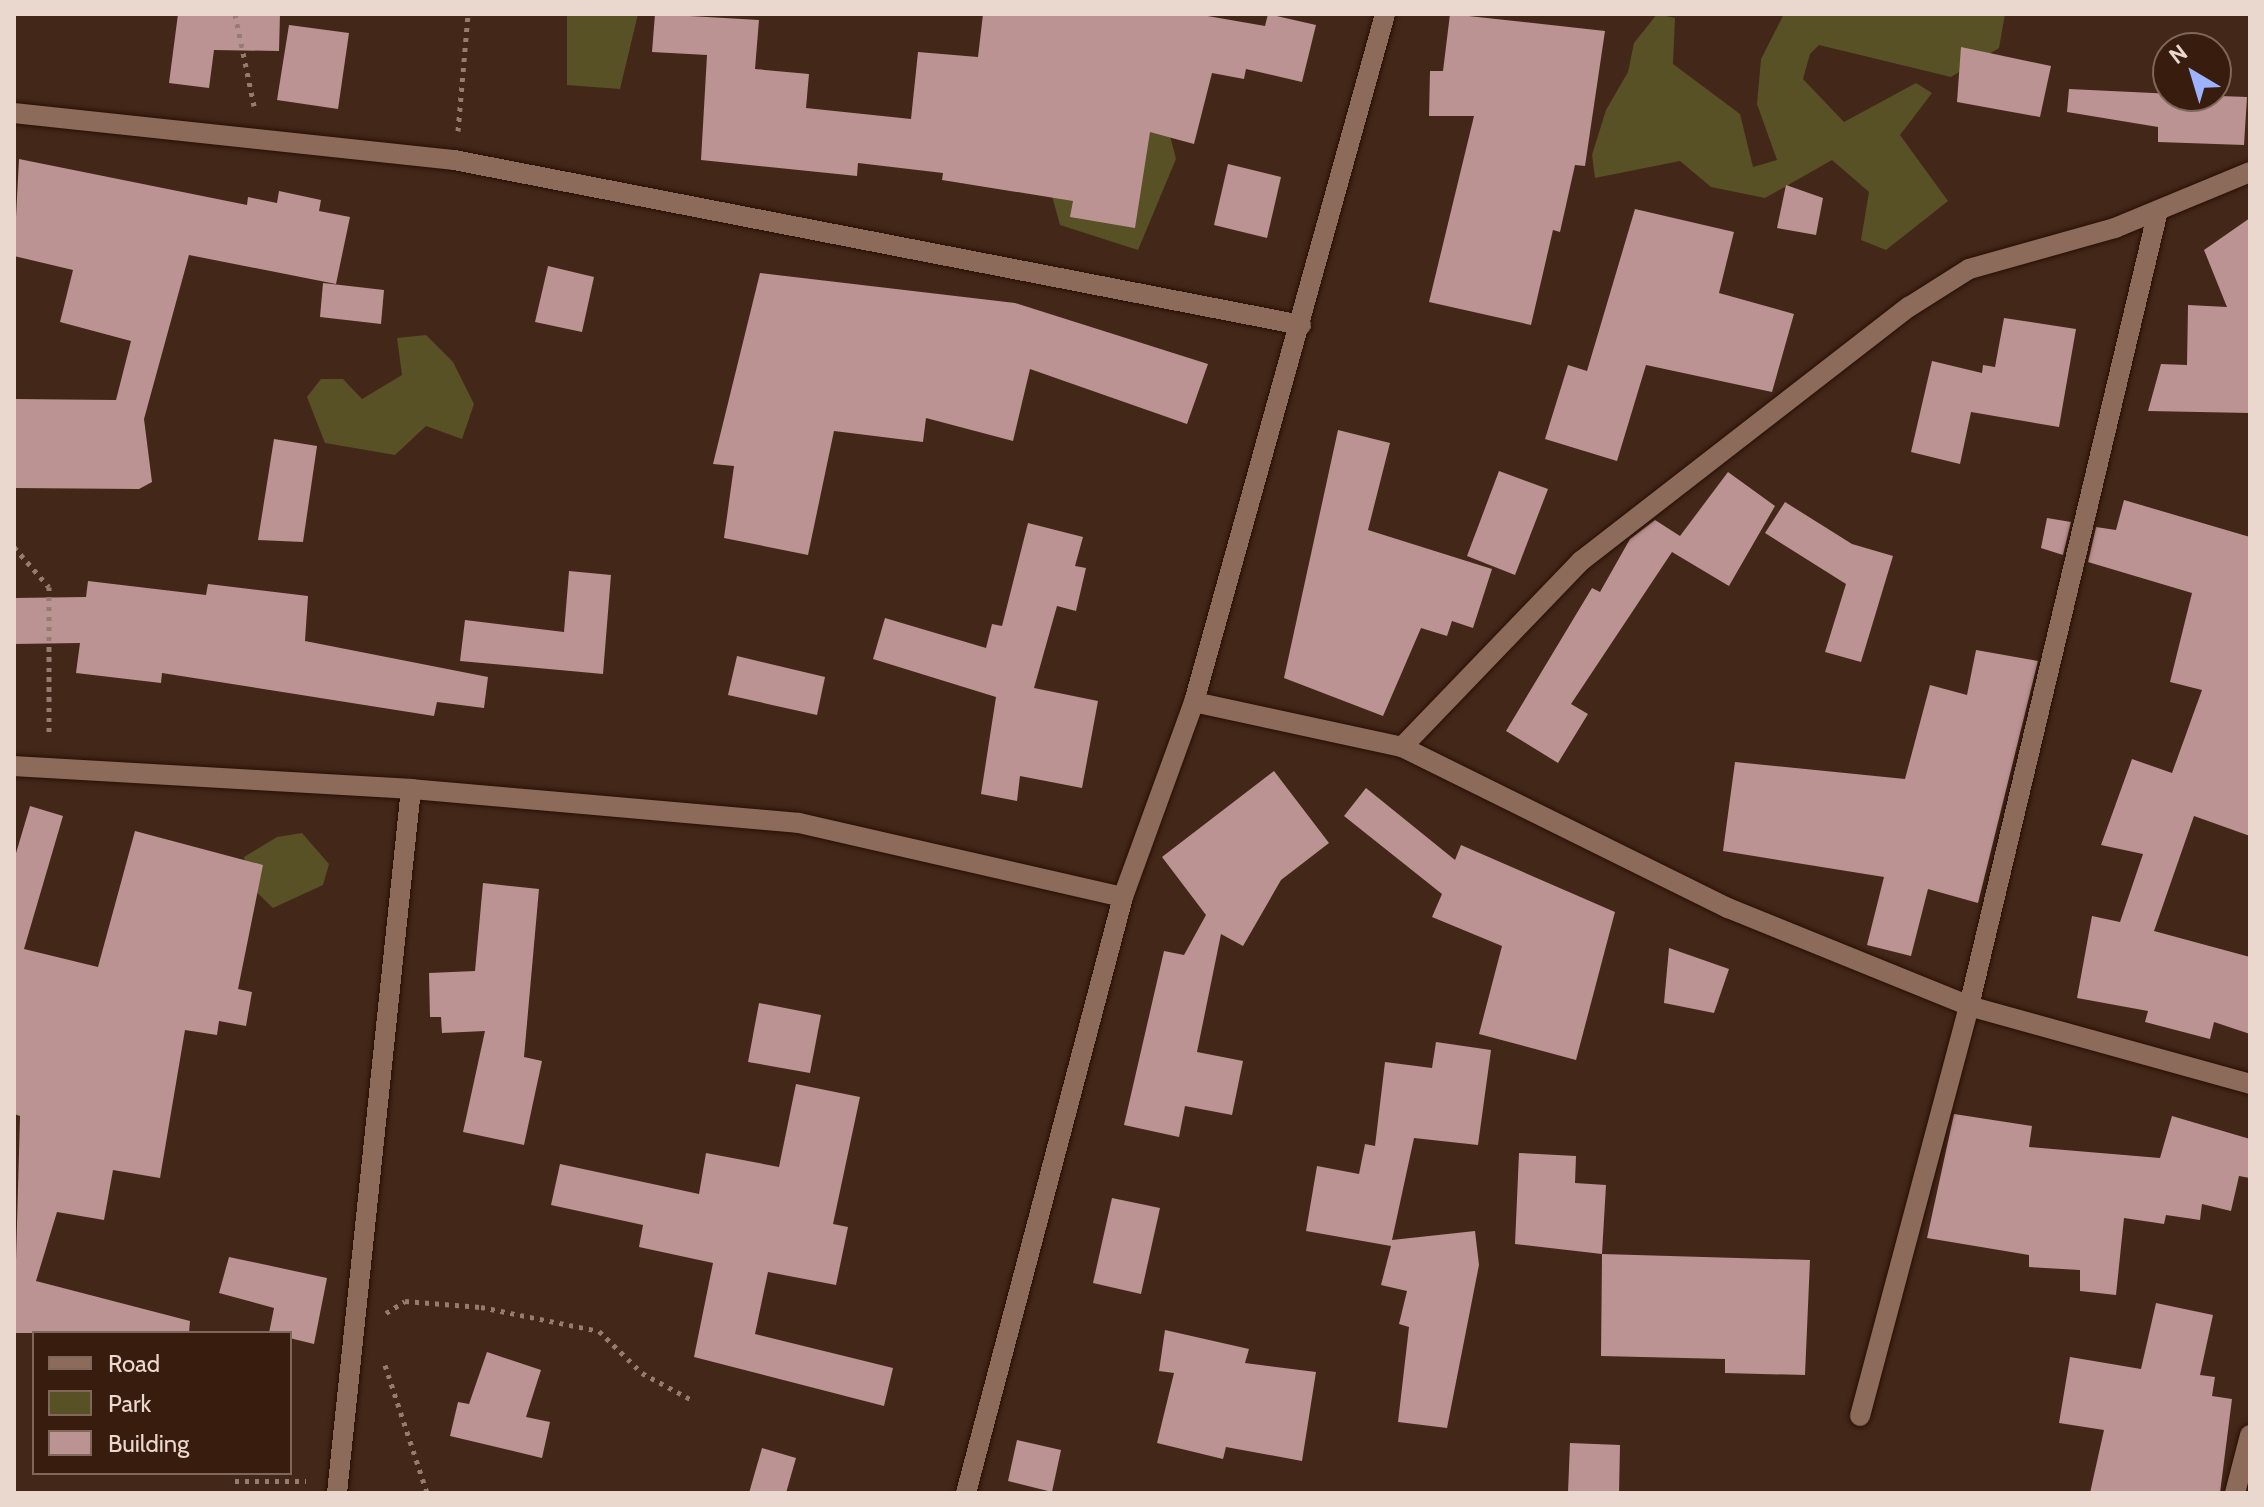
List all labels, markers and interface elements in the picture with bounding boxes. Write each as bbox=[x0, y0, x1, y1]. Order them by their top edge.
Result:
north arrow bbox=[2152, 32, 2232, 112]
text: N bbox=[2164, 39, 2193, 70]
legend bbox=[32, 1331, 292, 1475]
text: Road bbox=[108, 1349, 160, 1378]
text: Park bbox=[108, 1389, 151, 1418]
text: Building bbox=[108, 1429, 189, 1458]

